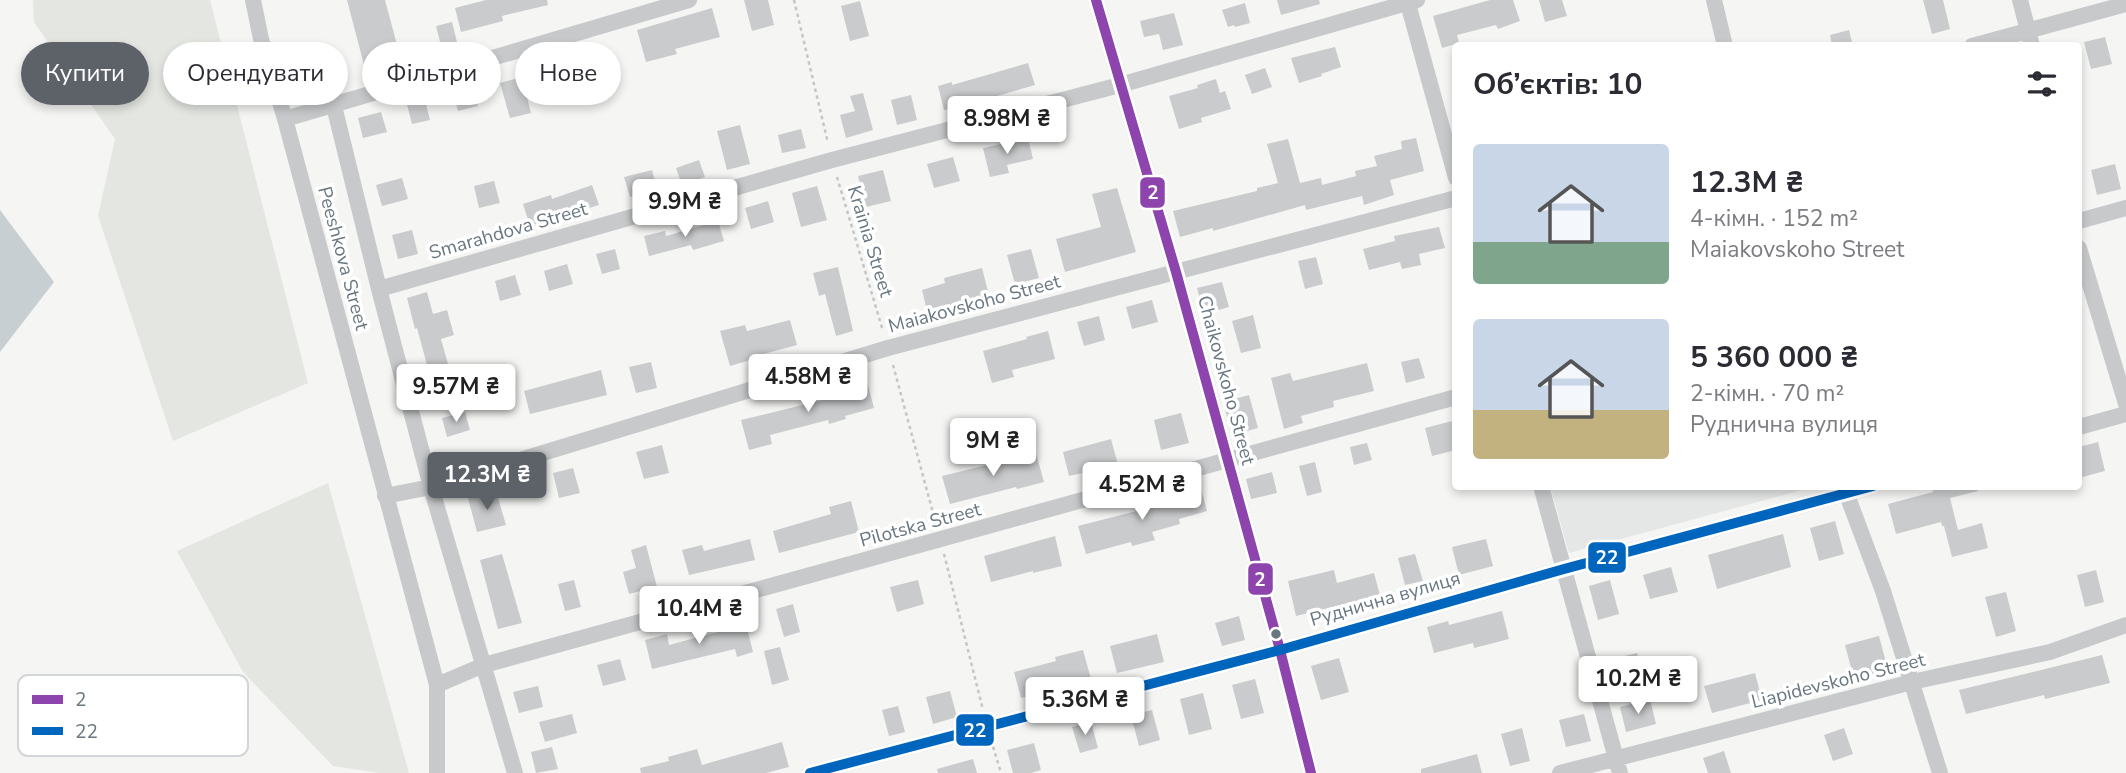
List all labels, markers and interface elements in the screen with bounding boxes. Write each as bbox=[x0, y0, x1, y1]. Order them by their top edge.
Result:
chip: Купити bbox=[21, 42, 149, 105]
chip: Орендувати bbox=[163, 42, 348, 105]
chip: Фільтри bbox=[362, 42, 501, 105]
chip: Нове bbox=[515, 42, 621, 105]
text: Об’єктів: 10 bbox=[1473, 64, 1643, 105]
icon: filters bbox=[2023, 65, 2061, 103]
pin: 8.98M ₴ bbox=[942, 96, 1072, 156]
text: 8.98M ₴ bbox=[963, 103, 1051, 134]
text: 12.3M ₴ bbox=[1690, 162, 1804, 203]
icon: home bbox=[1529, 172, 1613, 256]
line badge: 2 bbox=[1139, 176, 1166, 209]
pin: 9.9M ₴ bbox=[628, 180, 742, 239]
text: 2 bbox=[1147, 180, 1159, 206]
street label: Krainia Street bbox=[841, 182, 899, 300]
street label: Peeshkova Street bbox=[311, 183, 375, 333]
text: 9.9M ₴ bbox=[648, 186, 722, 217]
street label: Smarahdova Street bbox=[426, 196, 591, 266]
text: 4-кімн. · 152 m² bbox=[1690, 203, 1858, 234]
text: Maiakovskoho Street bbox=[1690, 234, 1904, 265]
street label: Maiakovskoho Street bbox=[885, 268, 1063, 339]
street label: Chaikovskoho Street bbox=[1191, 293, 1261, 468]
text: 5 360 000 ₴ bbox=[1690, 337, 1858, 378]
icon: home bbox=[1529, 347, 1613, 431]
pin: 4.58M ₴ bbox=[743, 354, 873, 414]
text: 4.58M ₴ bbox=[764, 361, 852, 392]
pin: 9.57M ₴ bbox=[391, 364, 521, 424]
text: 9.57M ₴ bbox=[412, 371, 500, 402]
text: 2-кімн. · 70 m² bbox=[1690, 378, 1844, 409]
text: Руднична вулиця bbox=[1690, 409, 1878, 440]
pin: 9M ₴ bbox=[952, 419, 1034, 478]
text: 9M ₴ bbox=[966, 425, 1020, 456]
pin: 12.3M ₴ bbox=[422, 452, 552, 512]
text: 12.3M ₴ bbox=[443, 459, 531, 490]
pin: 4.52M ₴ bbox=[1077, 462, 1207, 522]
text: 4.52M ₴ bbox=[1098, 469, 1186, 500]
street label: Pilotska Street bbox=[857, 496, 984, 554]
line badge: 22 bbox=[1587, 541, 1627, 574]
text: 22 bbox=[1596, 545, 1618, 571]
line badge: 2 bbox=[1247, 562, 1274, 596]
street label: Руднична вулиця bbox=[1307, 565, 1464, 633]
text: 2 bbox=[1254, 567, 1266, 593]
pin: 10.4M ₴ bbox=[634, 586, 764, 646]
text: 10.4M ₴ bbox=[655, 593, 743, 624]
unlabelled marker bbox=[1269, 627, 1283, 641]
street label: Liapidevskoho Street bbox=[1749, 647, 1928, 715]
pin: 10.2M ₴ bbox=[1573, 656, 1703, 716]
text: 10.2M ₴ bbox=[1594, 663, 1682, 694]
legend bbox=[18, 675, 248, 756]
pin: 5.36M ₴ bbox=[1020, 678, 1150, 737]
text: 5.36M ₴ bbox=[1041, 684, 1129, 715]
text: 2 bbox=[75, 687, 86, 713]
line badge: 22 bbox=[955, 713, 995, 747]
text: 22 bbox=[964, 718, 986, 744]
text: 22 bbox=[75, 719, 98, 745]

